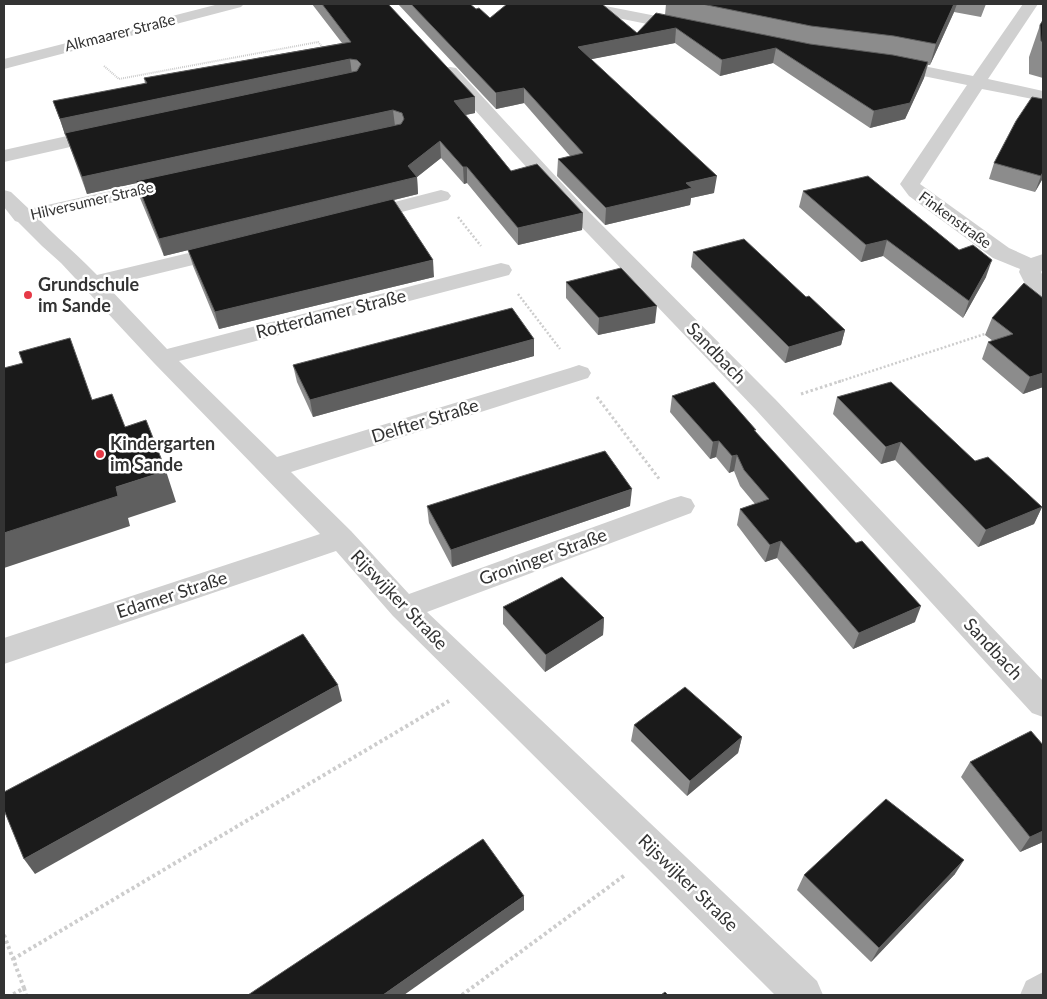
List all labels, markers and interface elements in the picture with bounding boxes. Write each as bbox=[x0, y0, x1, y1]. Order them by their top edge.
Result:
street label: Alkmaarer Straße bbox=[63, 10, 177, 54]
street label: Hilversumer Straße bbox=[28, 177, 155, 223]
street label: Finkenstraße bbox=[916, 187, 995, 252]
place label: Grundschule im Sande bbox=[38, 273, 140, 316]
street label: Rotterdamer Straße bbox=[253, 284, 408, 342]
marker: Grundschule im Sande bbox=[22, 289, 34, 301]
street label: Sandbach bbox=[682, 317, 751, 387]
street label: Delfter Straße bbox=[368, 393, 481, 447]
place label: Kindergarten im Sande bbox=[110, 432, 215, 475]
marker: Kindergarten im Sande bbox=[94, 448, 106, 460]
street label: Groninger Straße bbox=[476, 523, 610, 589]
street label: Rijswijker Straße bbox=[347, 545, 453, 654]
street label: Edamer Straße bbox=[113, 566, 230, 622]
street label: Sandbach bbox=[960, 613, 1028, 684]
street label: Rijswijker Straße bbox=[634, 829, 743, 935]

